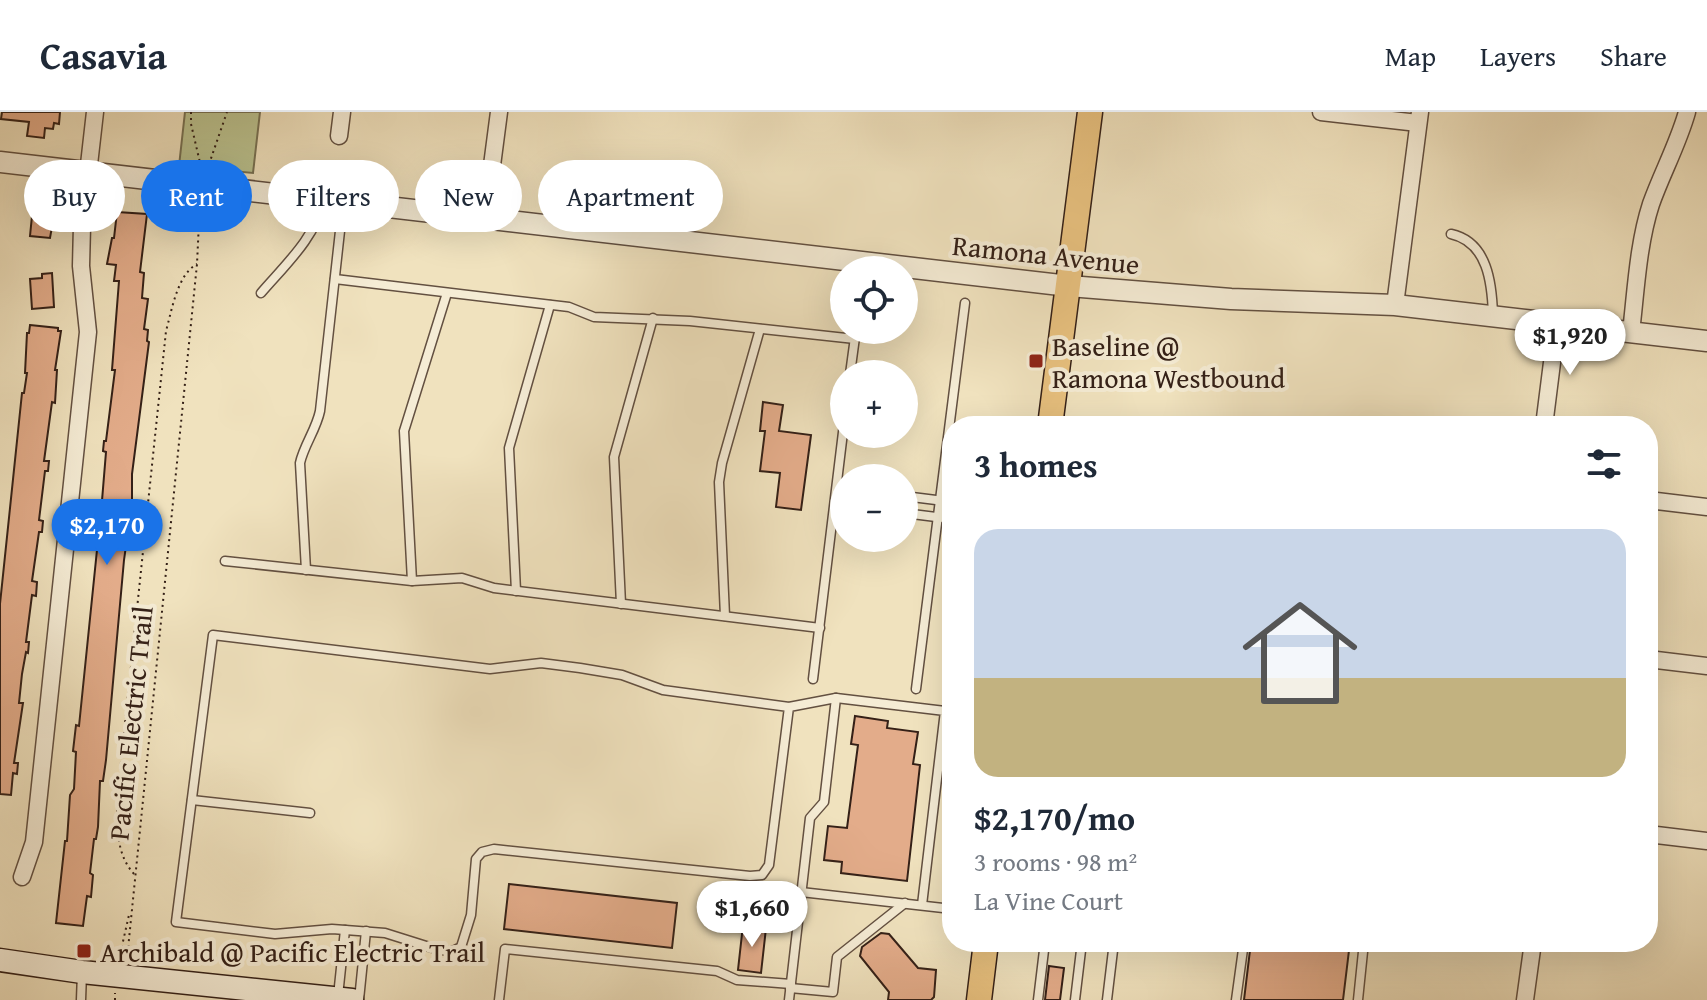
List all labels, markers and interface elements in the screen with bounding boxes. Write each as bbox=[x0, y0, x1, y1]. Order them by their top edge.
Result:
text: Casavia bbox=[40, 27, 167, 83]
text: Map bbox=[1385, 35, 1436, 76]
text: Layers bbox=[1480, 35, 1556, 76]
text: Share bbox=[1600, 35, 1667, 76]
chip: Buy bbox=[24, 160, 125, 232]
chip: Rent bbox=[141, 160, 252, 232]
chip: Filters bbox=[268, 160, 399, 232]
chip: New bbox=[415, 160, 522, 232]
chip: Apartment bbox=[538, 160, 723, 232]
street label: Ramona Avenue bbox=[951, 224, 1141, 284]
map controls bbox=[830, 256, 918, 552]
button: locate bbox=[830, 256, 918, 344]
pin: $1,920 bbox=[1505, 309, 1635, 377]
text: $1,920 bbox=[1533, 315, 1607, 354]
place label: Baseline @ Ramona Westbound bbox=[1052, 325, 1285, 398]
marker: Baseline @ Ramona Westbound bbox=[1027, 352, 1045, 370]
button: + bbox=[830, 360, 918, 448]
text: 3 homes bbox=[974, 440, 1098, 489]
icon: filters bbox=[1582, 442, 1626, 486]
button: − bbox=[830, 464, 918, 552]
pin: $2,170 bbox=[42, 499, 172, 567]
text: $2,170 bbox=[70, 505, 144, 544]
icon: home bbox=[1228, 581, 1372, 725]
street label: Pacific Electric Trail bbox=[97, 604, 163, 842]
text: $2,170/mo bbox=[974, 793, 1135, 842]
text: 3 rooms · 98 m² bbox=[974, 842, 1137, 881]
pin: $1,660 bbox=[687, 881, 817, 949]
text: La Vine Court bbox=[974, 881, 1123, 920]
text: $1,660 bbox=[715, 887, 789, 926]
place label: Archibald @ Pacific Electric Trail bbox=[100, 931, 485, 972]
marker: Archibald @ Pacific Electric Trail bbox=[75, 942, 93, 960]

